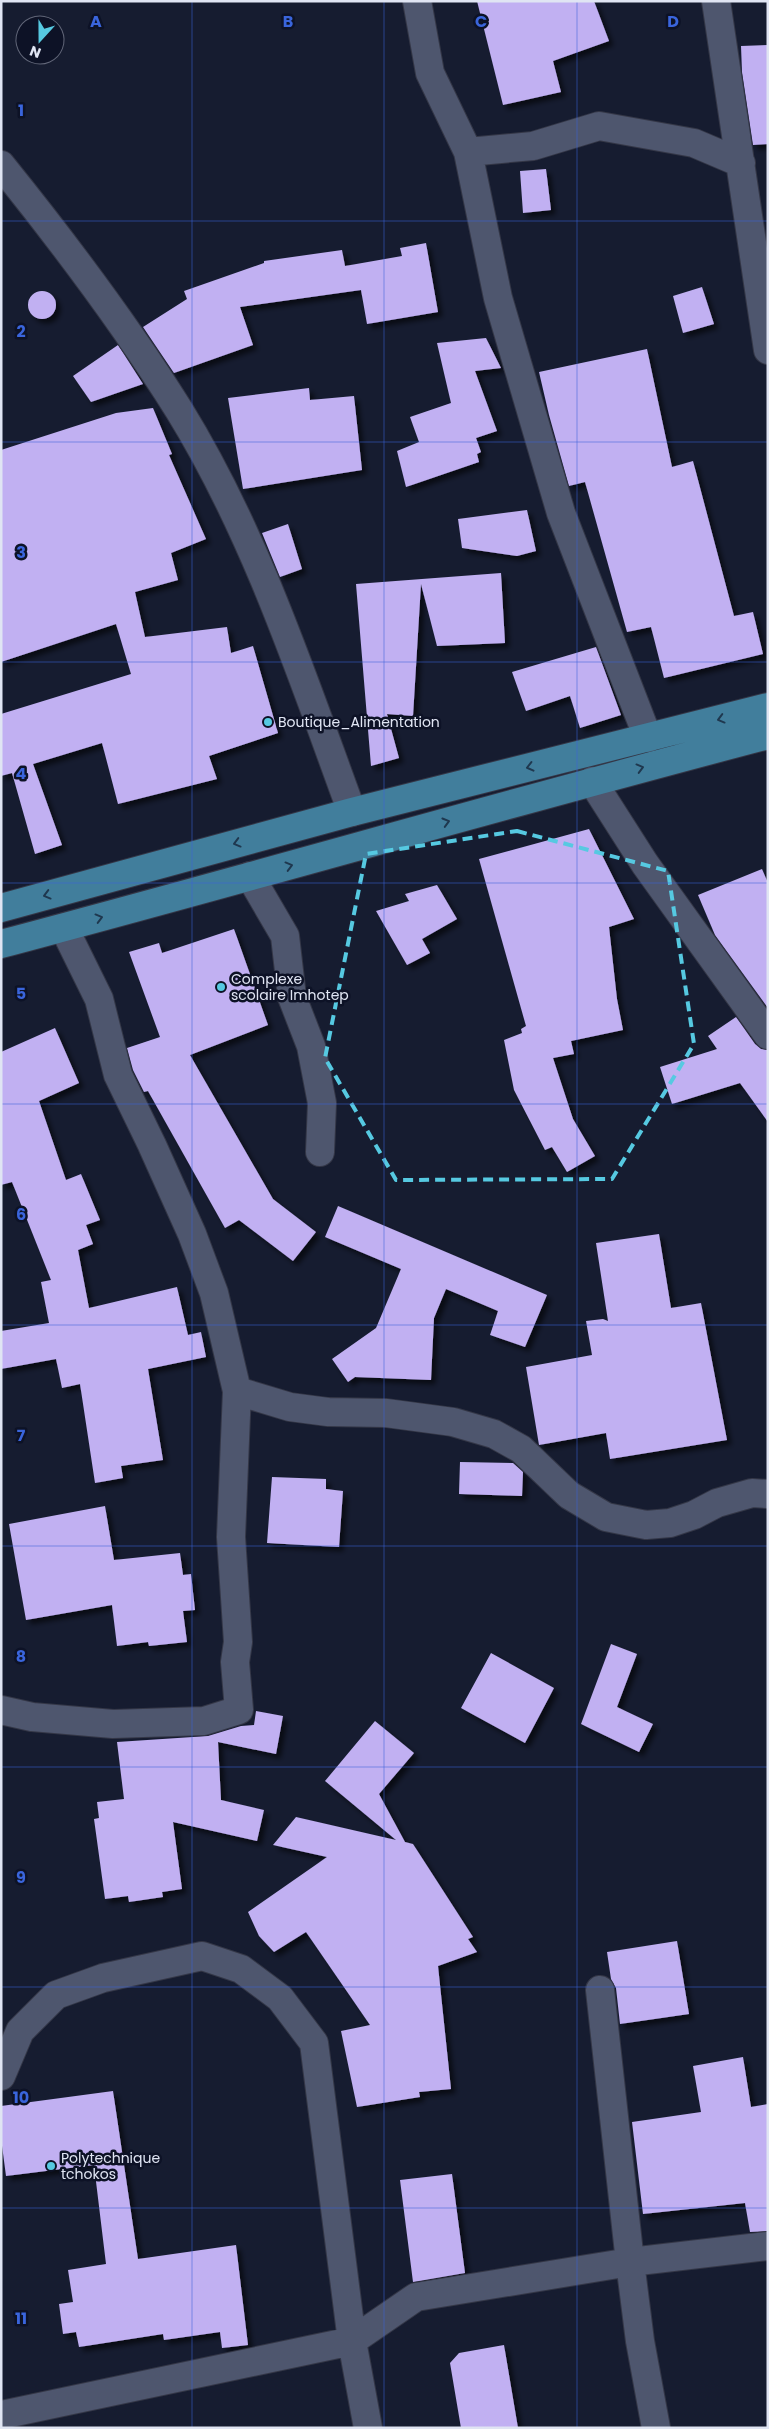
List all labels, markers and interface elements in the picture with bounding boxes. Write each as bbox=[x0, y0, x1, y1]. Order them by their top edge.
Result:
text: A bbox=[90, 10, 102, 33]
text: B bbox=[283, 10, 293, 33]
text: C bbox=[475, 10, 487, 33]
text: D bbox=[667, 10, 679, 33]
north arrow bbox=[15, 15, 65, 65]
text: N bbox=[27, 41, 44, 63]
text: 1 bbox=[18, 99, 24, 122]
text: 2 bbox=[16, 320, 26, 343]
text: 3 bbox=[16, 541, 26, 564]
place label: Boutique_Alimentation bbox=[278, 712, 440, 732]
one-way arrow bbox=[716, 713, 725, 724]
marker: Boutique_Alimentation bbox=[262, 716, 274, 728]
text: 4 bbox=[16, 762, 27, 785]
one-way arrow bbox=[527, 762, 535, 772]
one-way arrow bbox=[635, 764, 643, 774]
one-way arrow bbox=[441, 818, 450, 828]
one-way arrow bbox=[234, 838, 242, 848]
one-way arrow bbox=[285, 861, 294, 872]
one-way arrow bbox=[43, 890, 51, 900]
one-way arrow bbox=[95, 913, 103, 924]
place label: Complexe scolaire Imhotep bbox=[231, 969, 349, 1005]
marker: Complexe scolaire Imhotep bbox=[215, 981, 227, 993]
text: 5 bbox=[16, 982, 26, 1005]
text: 6 bbox=[16, 1203, 26, 1226]
text: 7 bbox=[17, 1424, 26, 1447]
text: 8 bbox=[16, 1645, 26, 1668]
text: 9 bbox=[16, 1866, 26, 1889]
text: 10 bbox=[13, 2086, 29, 2109]
place label: Polytechnique tchokos bbox=[61, 2148, 160, 2184]
marker: Polytechnique tchokos bbox=[45, 2160, 57, 2172]
text: 11 bbox=[15, 2307, 27, 2330]

